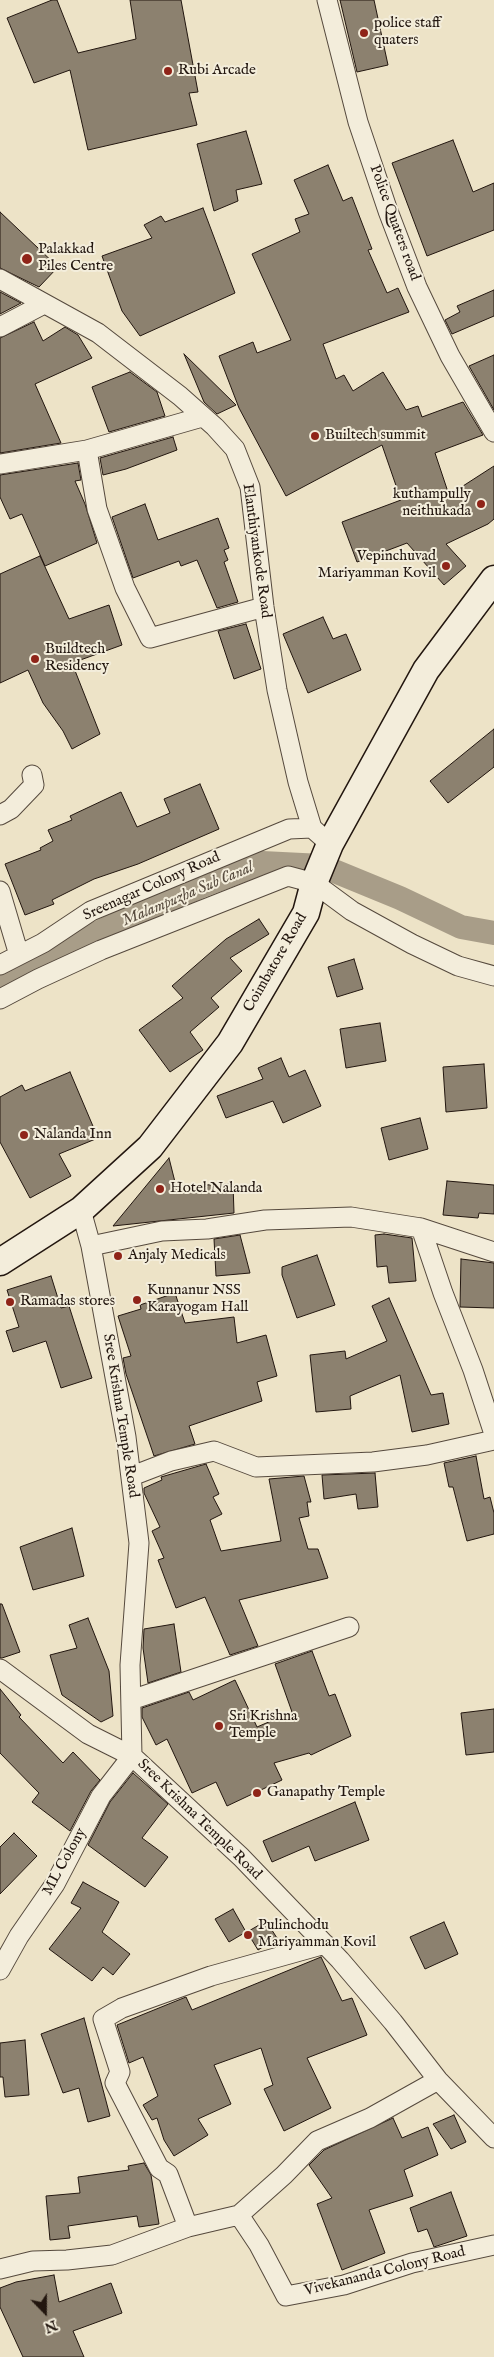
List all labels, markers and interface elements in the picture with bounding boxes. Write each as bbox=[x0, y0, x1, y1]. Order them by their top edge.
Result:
place label: police staff quaters bbox=[374, 15, 441, 50]
marker: police staff quaters bbox=[358, 27, 370, 39]
place label: Rubi Arcade bbox=[178, 62, 256, 80]
marker: Rubi Arcade bbox=[162, 65, 174, 77]
street label: Police Quaters road bbox=[365, 163, 423, 283]
place label: Palakkad Piles Centre bbox=[38, 241, 113, 276]
marker: Palakkad Piles Centre bbox=[20, 252, 34, 266]
place label: Builtech summit bbox=[325, 427, 426, 445]
marker: Builtech summit bbox=[309, 430, 321, 442]
street label: Elanthiyankode Road bbox=[238, 483, 274, 619]
place label: kuthampully neithukada bbox=[393, 486, 471, 521]
marker: kuthampully neithukada bbox=[475, 498, 487, 510]
place label: Vepinchuvad Mariyamman Kovil bbox=[318, 548, 436, 583]
marker: Vepinchuvad Mariyamman Kovil bbox=[440, 560, 452, 572]
place label: Buildtech Residency bbox=[45, 641, 109, 676]
marker: Buildtech Residency bbox=[29, 653, 41, 665]
street label: Sreenagar Colony Road bbox=[81, 849, 223, 925]
water label: Malampuzha Sub Canal bbox=[119, 859, 257, 931]
street label: Coimbatore Road bbox=[240, 910, 312, 1016]
place label: Nalanda Inn bbox=[34, 1126, 112, 1144]
marker: Nalanda Inn bbox=[18, 1129, 30, 1141]
place label: Hotel Nalanda bbox=[170, 1180, 262, 1198]
marker: Hotel Nalanda bbox=[154, 1183, 166, 1195]
place label: Anjaly Medicals bbox=[128, 1247, 226, 1265]
marker: Anjaly Medicals bbox=[112, 1250, 124, 1262]
place label: Kunnanur NSS Karayogam Hall bbox=[147, 1282, 248, 1317]
place label: Ramadas stores bbox=[20, 1293, 115, 1311]
marker: Kunnanur NSS Karayogam Hall bbox=[131, 1294, 143, 1306]
marker: Ramadas stores bbox=[4, 1296, 16, 1308]
street label: Sree Krishna Temple Road bbox=[98, 1333, 142, 1499]
place label: Sri Krishna Temple bbox=[229, 1708, 298, 1743]
marker: Sri Krishna Temple bbox=[213, 1720, 225, 1732]
street label: Sree Krishna Temple Road bbox=[133, 1756, 265, 1884]
place label: Ganapathy Temple bbox=[267, 1784, 385, 1802]
marker: Ganapathy Temple bbox=[251, 1787, 263, 1799]
street label: ML Colony bbox=[39, 1825, 91, 1899]
place label: Pulinchodu Mariyamman Kovil bbox=[258, 1917, 376, 1952]
marker: Pulinchodu Mariyamman Kovil bbox=[242, 1929, 254, 1941]
street label: Vivekananda Colony Road bbox=[303, 2243, 467, 2301]
north arrow bbox=[20, 2287, 70, 2337]
text: N bbox=[42, 2315, 60, 2337]

